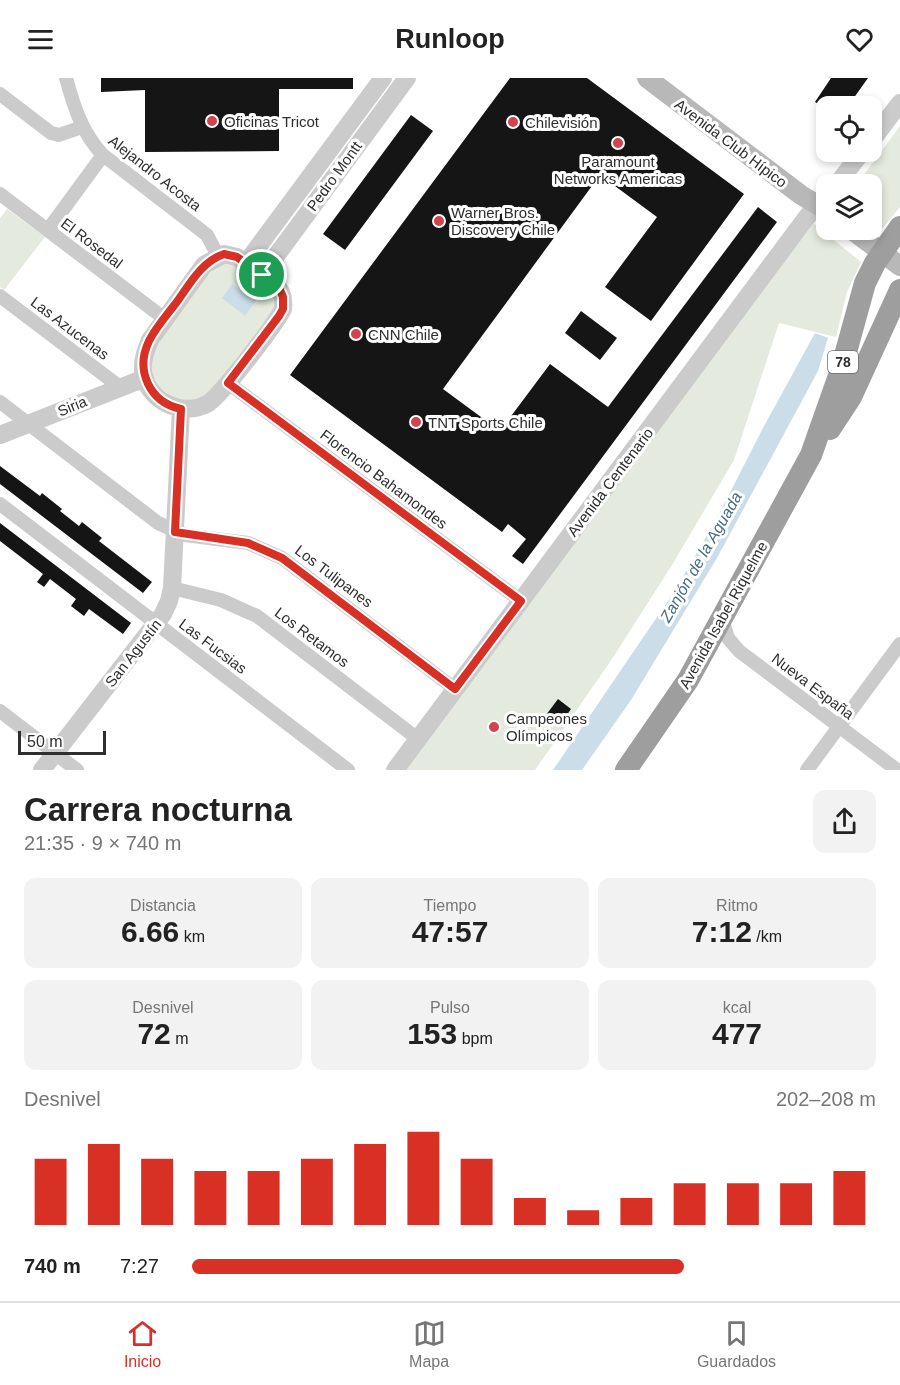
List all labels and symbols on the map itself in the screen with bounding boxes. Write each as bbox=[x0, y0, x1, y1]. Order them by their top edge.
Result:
street label: Avenida Club Hípico bbox=[672, 95, 790, 191]
place label: Oficinas Tricot bbox=[224, 113, 320, 130]
marker: Oficinas Tricot bbox=[205, 114, 219, 128]
place label: Chilevisión bbox=[525, 114, 598, 131]
marker: Chilevisión bbox=[506, 115, 520, 129]
street label: Alejandro Acosta bbox=[105, 132, 205, 215]
marker: Paramount Networks Americas bbox=[611, 136, 625, 150]
street label: Pedro Montt bbox=[303, 137, 365, 214]
place label: Paramount Networks Americas bbox=[554, 153, 682, 187]
place label: Warner Bros. Discovery Chile bbox=[451, 204, 555, 238]
street label: El Rosedal bbox=[58, 214, 126, 272]
marker: Warner Bros. Discovery Chile bbox=[432, 214, 446, 228]
pin bbox=[236, 249, 287, 300]
street label: Las Azucenas bbox=[28, 293, 112, 363]
place label: CNN Chile bbox=[368, 326, 439, 343]
marker: CNN Chile bbox=[349, 327, 363, 341]
road number: 78 bbox=[828, 351, 858, 373]
street label: Siria bbox=[55, 392, 90, 420]
place label: TNT Sports Chile bbox=[428, 414, 543, 431]
marker: TNT Sports Chile bbox=[409, 415, 423, 429]
street label: Avenida Centenario bbox=[564, 424, 656, 540]
street label: Florencio Bahamondes bbox=[317, 426, 451, 532]
water label: Zanjón de la Aguada bbox=[656, 489, 745, 626]
street label: Avenida Isabel Riquelme bbox=[675, 538, 771, 692]
street label: Los Tulipanes bbox=[292, 541, 376, 611]
street label: Los Retamos bbox=[272, 604, 352, 670]
street label: Las Fucsias bbox=[176, 615, 250, 677]
street label: San Agustín bbox=[101, 616, 165, 690]
street label: Nueva España bbox=[769, 650, 858, 723]
place label: Campeones Olímpicos bbox=[506, 710, 587, 744]
marker: Campeones Olímpicos bbox=[487, 720, 501, 734]
scale bar bbox=[18, 728, 106, 756]

